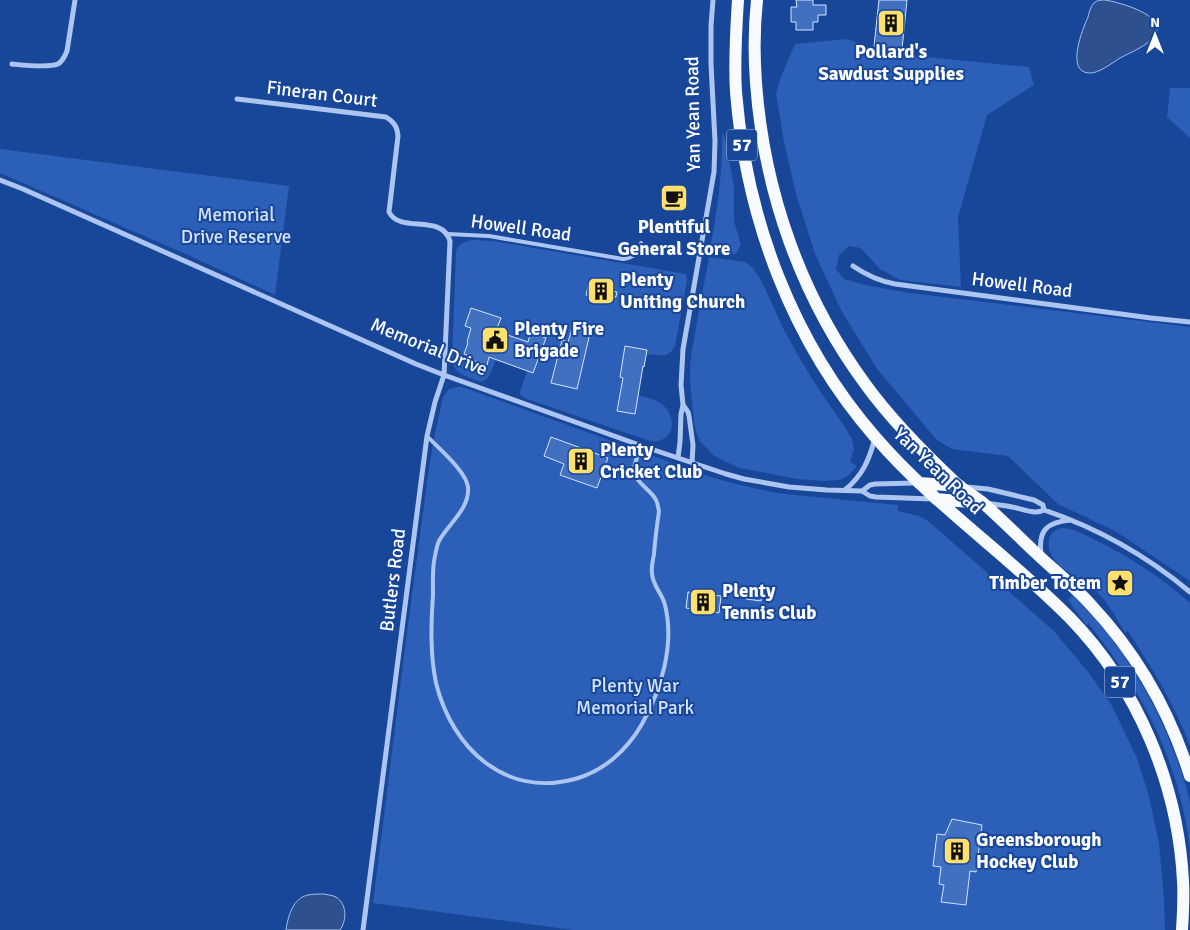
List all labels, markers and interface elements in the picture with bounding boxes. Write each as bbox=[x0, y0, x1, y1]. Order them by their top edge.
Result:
building icon: Pollard's Sawdust Supplies bbox=[876, 8, 906, 38]
north arrow bbox=[1130, 10, 1180, 60]
text: N bbox=[1150, 14, 1160, 31]
place label: Pollard's Sawdust Supplies bbox=[818, 40, 964, 86]
street label: Yan Yean Road bbox=[680, 56, 706, 172]
street label: Fineran Court bbox=[265, 75, 379, 113]
road number: 57 bbox=[727, 130, 757, 160]
cafe icon: Plentiful General Store bbox=[659, 183, 689, 213]
park label: Memorial Drive Reserve bbox=[181, 203, 291, 249]
street label: Howell Road bbox=[469, 209, 573, 247]
place label: Plentiful General Store bbox=[617, 215, 731, 261]
street label: Howell Road bbox=[970, 267, 1074, 303]
place label: Plenty Uniting Church bbox=[620, 268, 745, 314]
building icon: Plenty Uniting Church bbox=[586, 276, 616, 306]
street label: Memorial Drive bbox=[367, 313, 491, 381]
place label: Plenty Fire Brigade bbox=[514, 317, 604, 363]
public building icon: Plenty Fire Brigade bbox=[480, 325, 510, 355]
street label: Yan Yean Road bbox=[888, 422, 988, 520]
place label: Plenty Cricket Club bbox=[600, 438, 702, 484]
building icon: Plenty Cricket Club bbox=[566, 446, 596, 476]
street label: Butlers Road bbox=[375, 527, 411, 633]
place icon: Timber Totem bbox=[1105, 568, 1135, 598]
place label: Timber Totem bbox=[989, 571, 1101, 595]
place label: Plenty Tennis Club bbox=[722, 579, 816, 625]
building icon: Plenty Tennis Club bbox=[688, 587, 718, 617]
road number: 57 bbox=[1105, 666, 1135, 698]
park label: Plenty War Memorial Park bbox=[576, 674, 695, 720]
place label: Greensborough Hockey Club bbox=[976, 828, 1102, 874]
building icon: Greensborough Hockey Club bbox=[942, 836, 972, 866]

